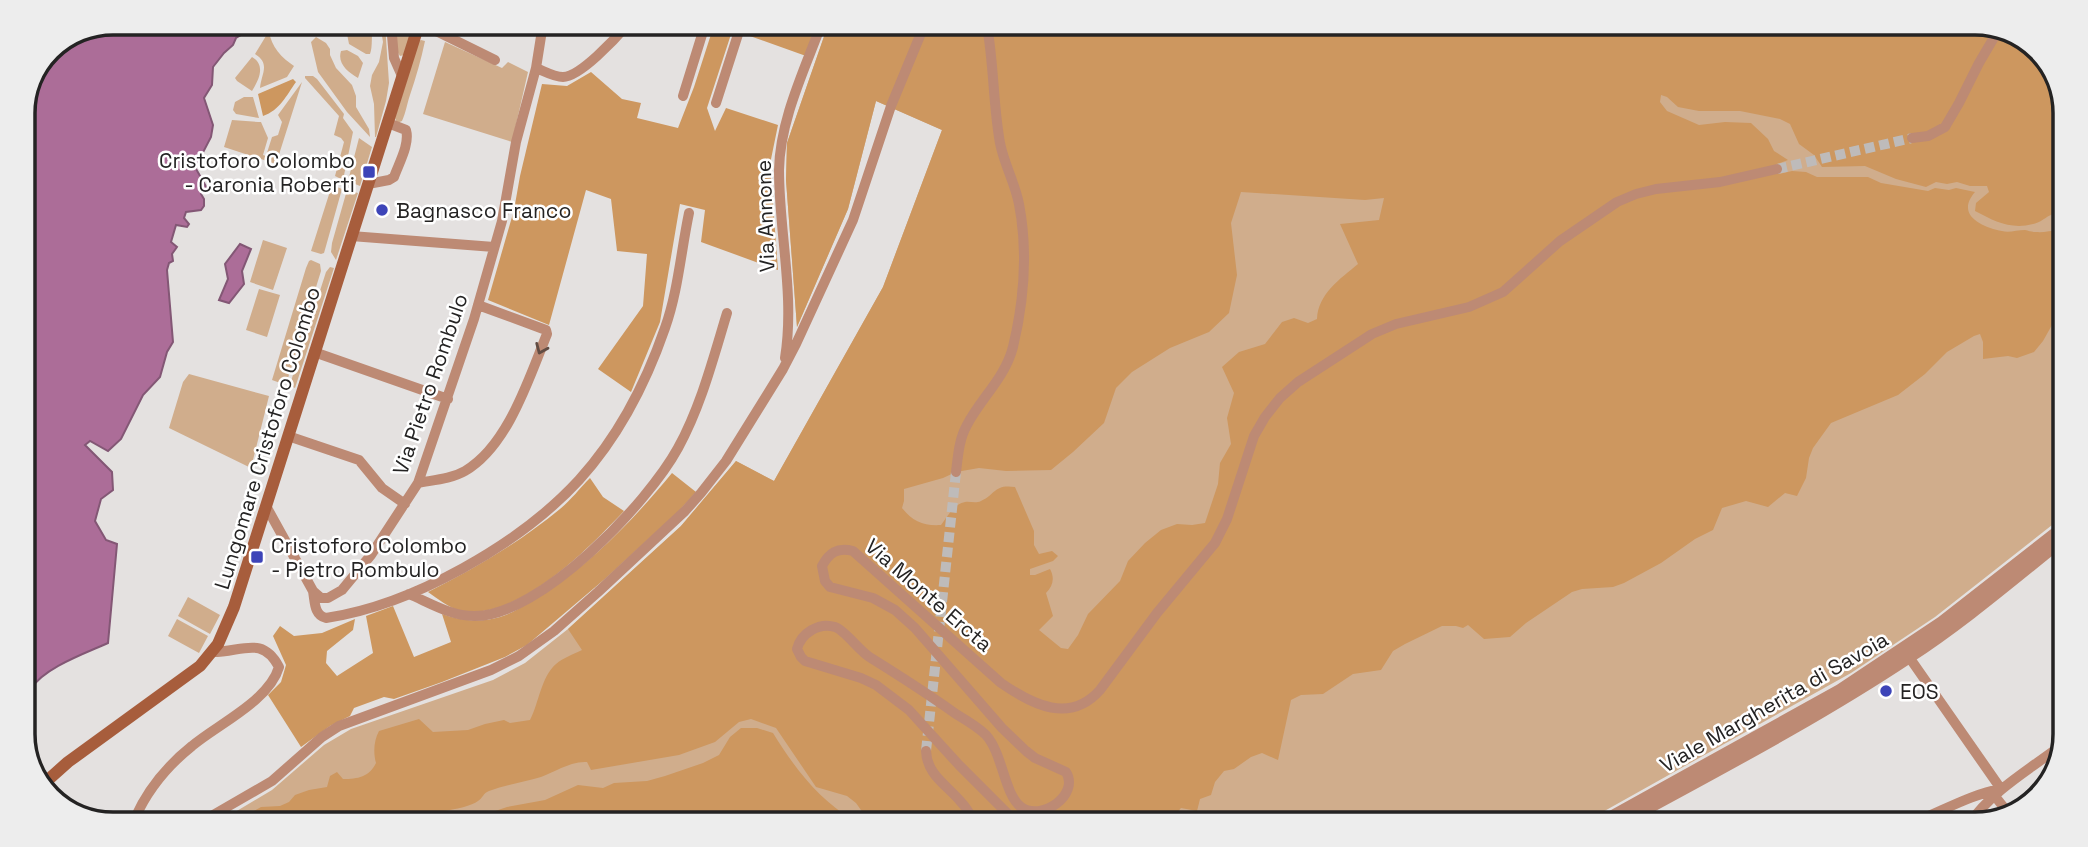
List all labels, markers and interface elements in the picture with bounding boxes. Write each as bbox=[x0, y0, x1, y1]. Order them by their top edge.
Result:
place label: Cristoforo Colombo - Caronia Roberti bbox=[159, 147, 355, 198]
street label: Via Annone bbox=[750, 159, 780, 273]
marker: Cristoforo Colombo - Caronia Roberti bbox=[361, 164, 377, 180]
place label: Bagnasco Franco bbox=[396, 197, 571, 224]
marker: Bagnasco Franco bbox=[374, 202, 390, 218]
street label: Lungomare Cristoforo Colombo bbox=[208, 283, 326, 593]
street label: Via Pietro Rombulo bbox=[386, 290, 474, 478]
one-way arrow bbox=[535, 342, 549, 354]
place label: Cristoforo Colombo - Pietro Rombulo bbox=[271, 532, 467, 583]
street label: Via Monte Ercta bbox=[860, 532, 998, 658]
marker: Cristoforo Colombo - Pietro Rombulo bbox=[249, 549, 265, 565]
street label: Viale Margherita di Savoia bbox=[1655, 625, 1893, 779]
place label: EOS bbox=[1900, 678, 1939, 705]
marker: EOS bbox=[1878, 683, 1894, 699]

